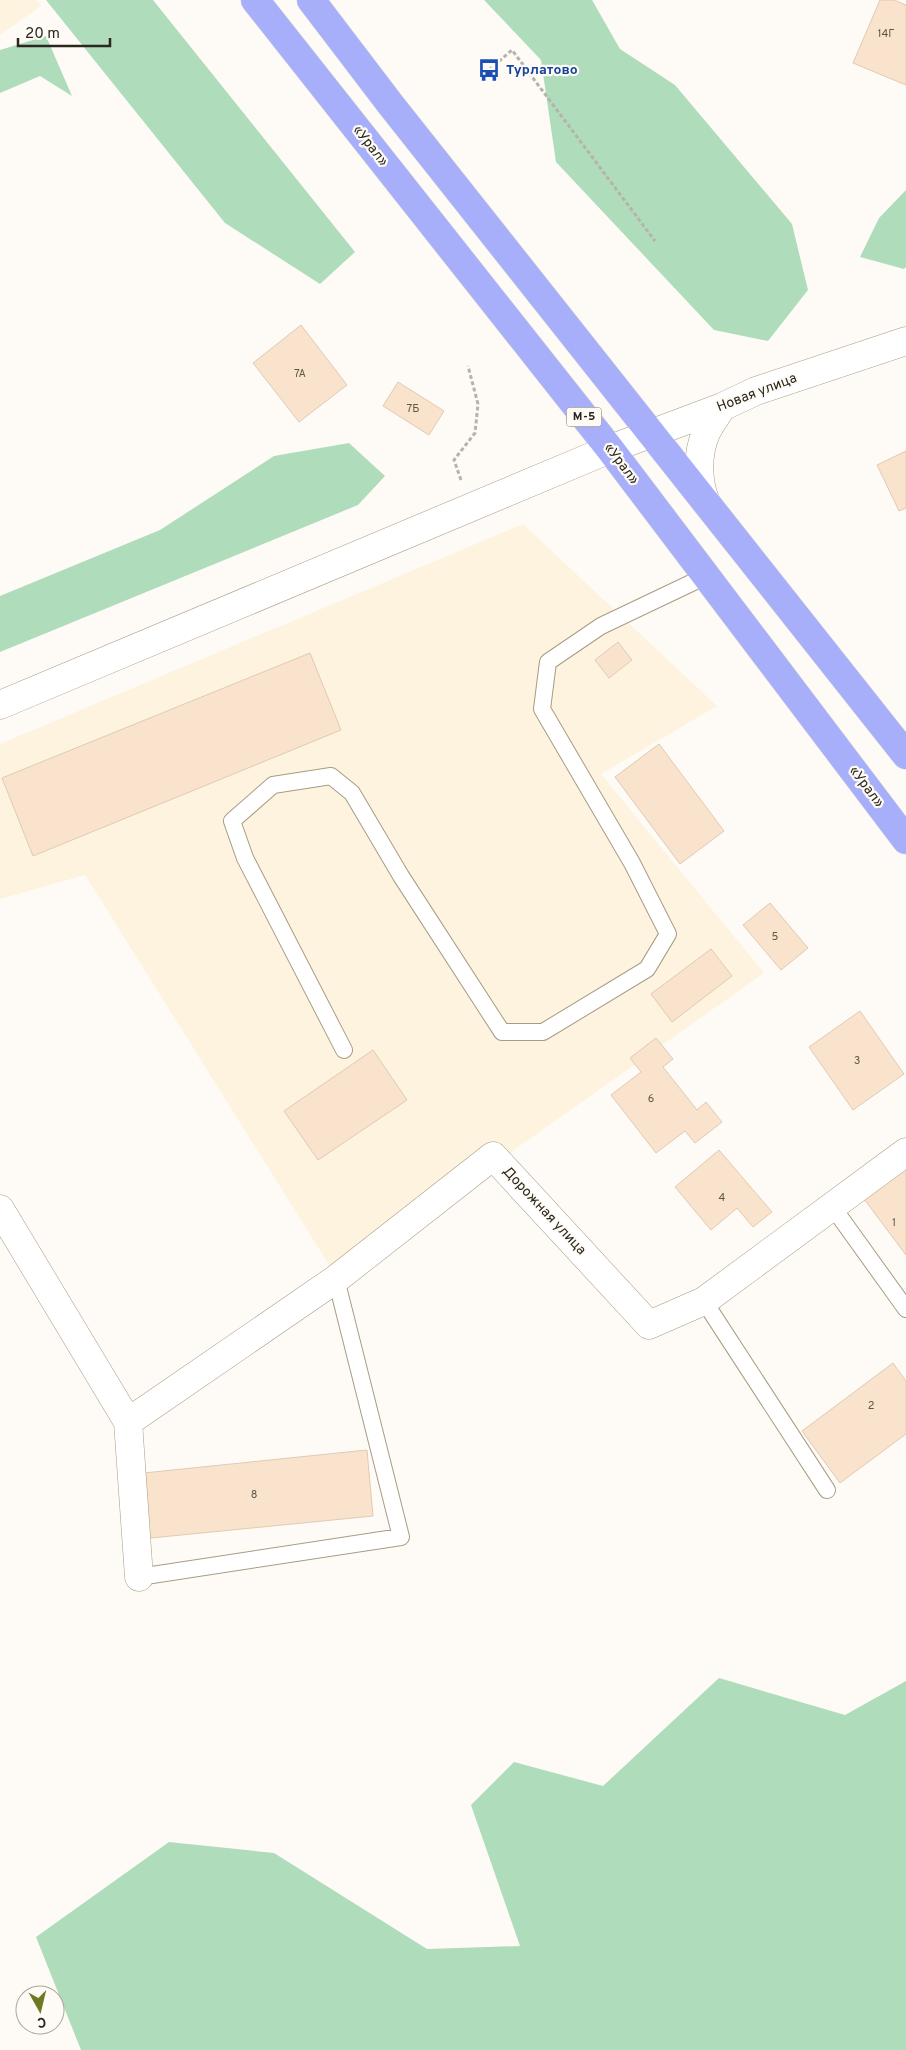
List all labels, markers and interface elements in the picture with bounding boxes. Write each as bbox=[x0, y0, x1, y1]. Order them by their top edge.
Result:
scale bar bbox=[18, 15, 110, 47]
text: 20 m bbox=[25, 25, 60, 44]
house number: 14Г bbox=[878, 27, 894, 41]
bus stop icon: Турлатово bbox=[476, 57, 502, 83]
place label: Турлатово bbox=[506, 62, 578, 79]
street label: «Урал» bbox=[349, 122, 391, 170]
house number: 7А bbox=[294, 367, 306, 381]
street label: Новая улица bbox=[715, 370, 799, 416]
house number: 7Б bbox=[407, 402, 419, 416]
road number: М-5 bbox=[566, 408, 602, 427]
street label: «Урал» bbox=[600, 440, 642, 488]
street label: «Урал» bbox=[845, 763, 887, 811]
house number: 5 bbox=[772, 930, 779, 944]
house number: 3 bbox=[854, 1054, 860, 1068]
house number: 6 bbox=[648, 1092, 654, 1106]
street label: Дорожная улица bbox=[499, 1163, 589, 1259]
house number: 4 bbox=[719, 1191, 726, 1205]
house number: 1 bbox=[892, 1216, 896, 1230]
house number: 2 bbox=[868, 1399, 874, 1413]
house number: 8 bbox=[251, 1488, 257, 1502]
north arrow bbox=[15, 1985, 65, 2035]
text: С bbox=[36, 2012, 47, 2030]

